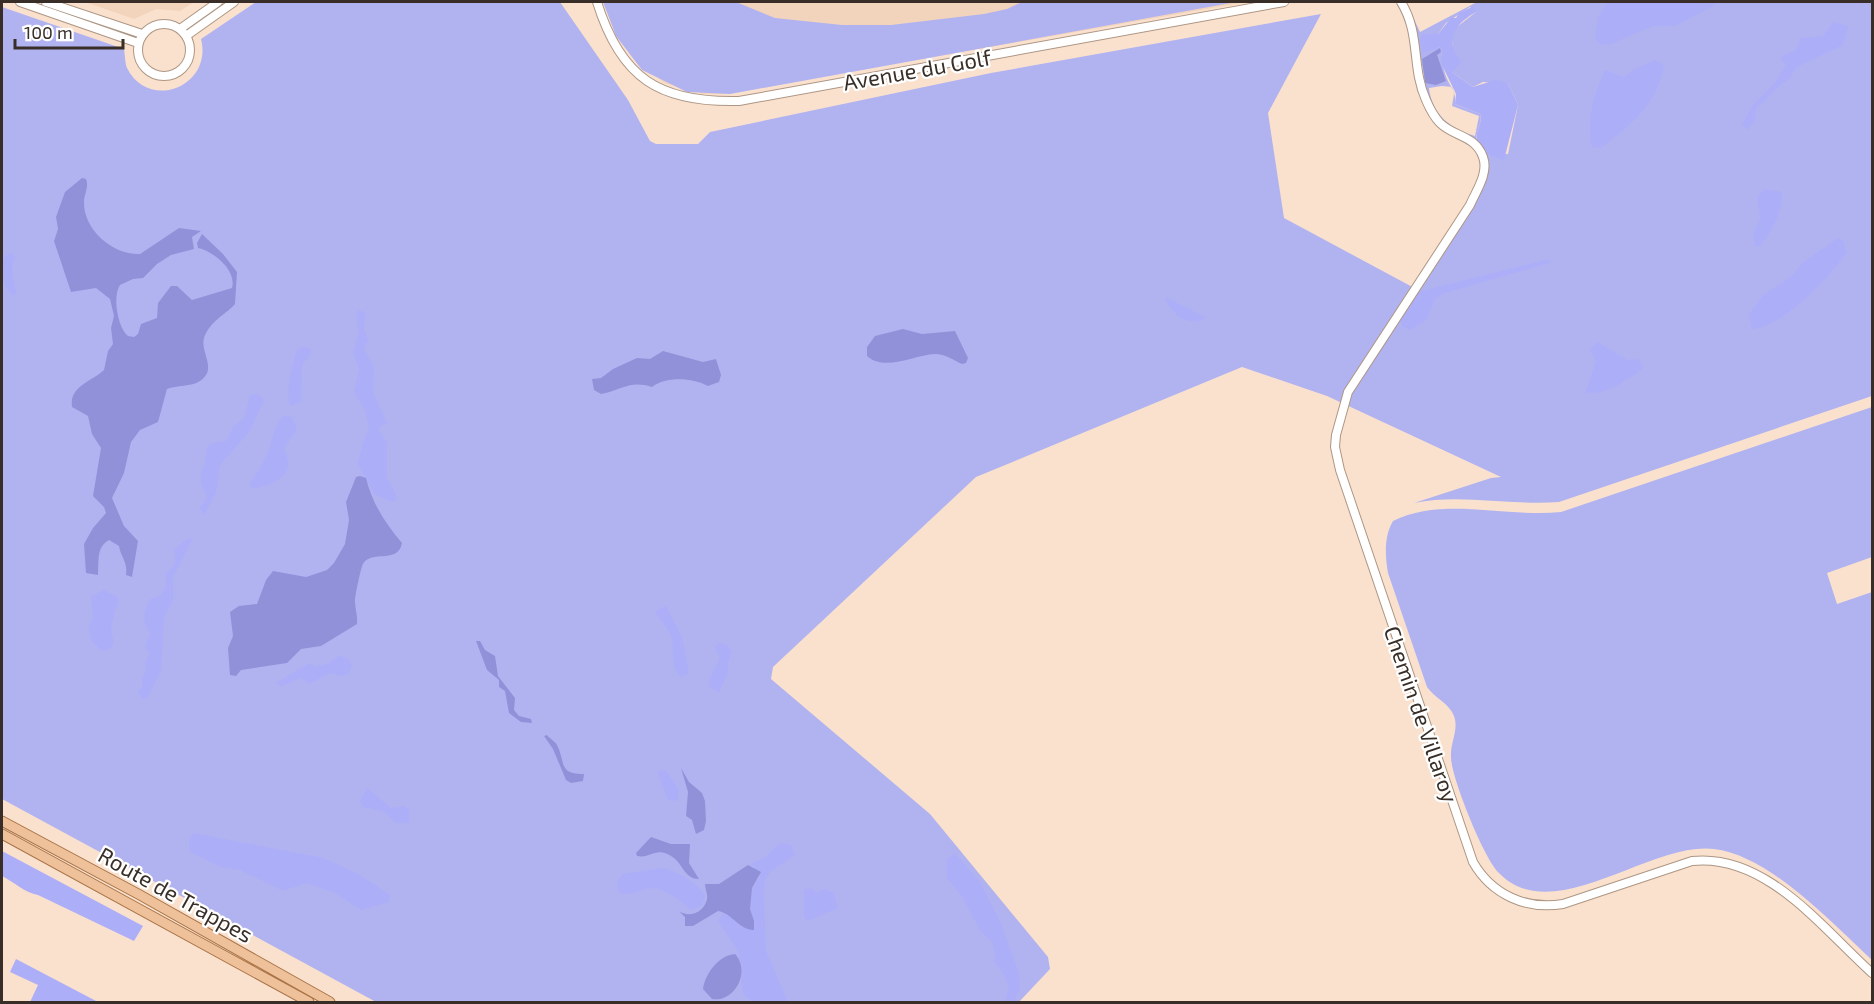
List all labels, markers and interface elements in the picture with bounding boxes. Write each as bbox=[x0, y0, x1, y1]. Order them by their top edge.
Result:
scale bar bbox=[15, 12, 123, 50]
text: 100 m bbox=[24, 21, 73, 43]
street label: Avenue du Golf bbox=[841, 43, 994, 95]
street label: Chemin de Villaroy bbox=[1380, 622, 1465, 806]
street label: Route de Trappes bbox=[94, 841, 258, 947]

